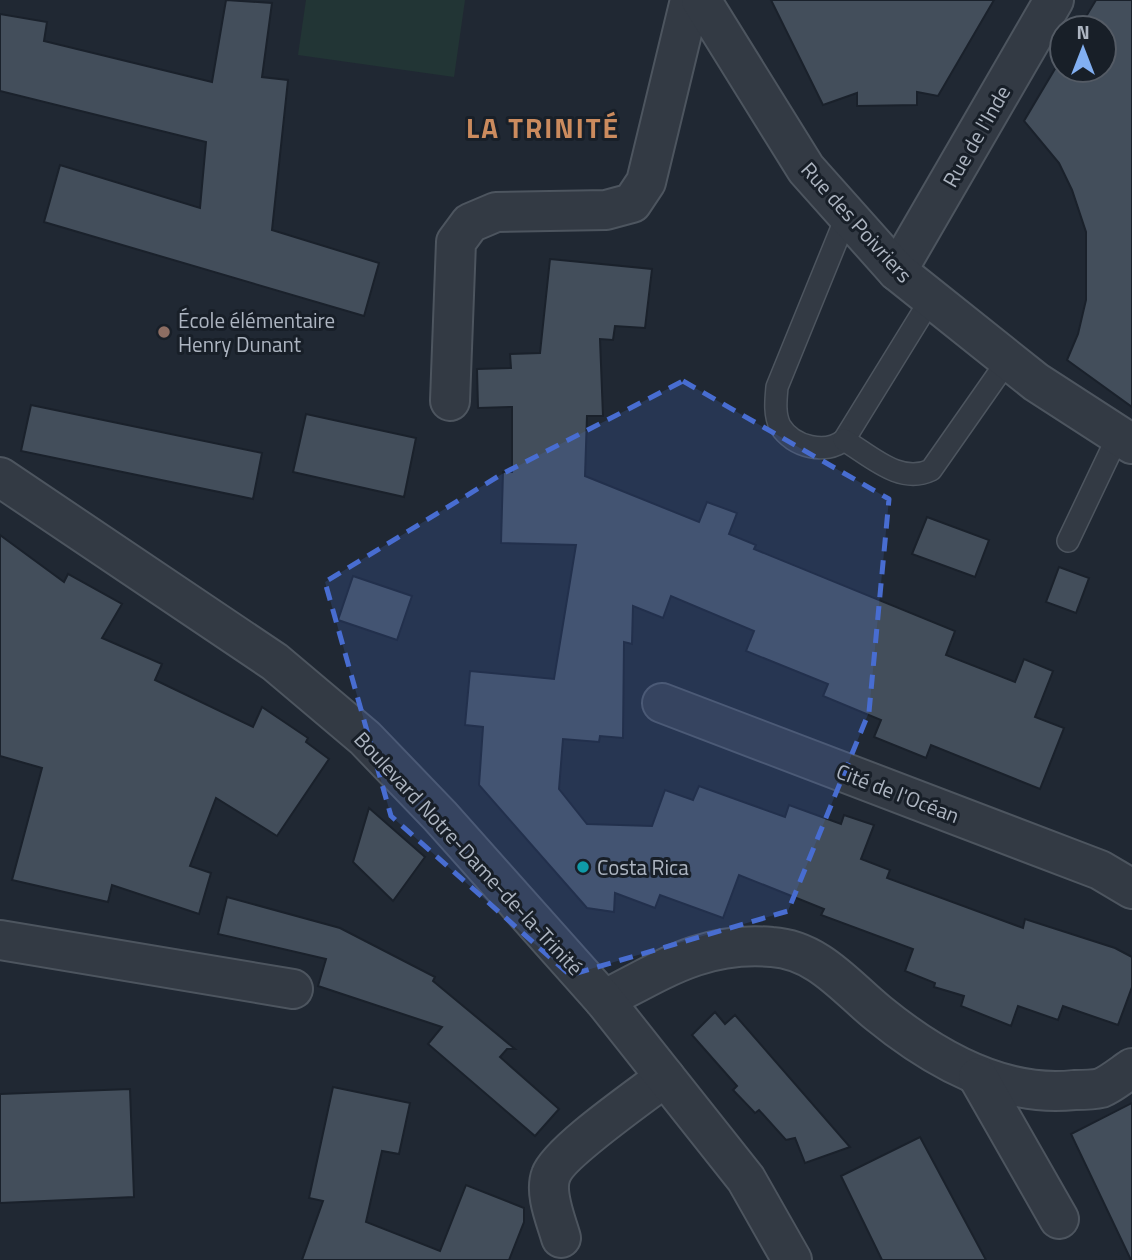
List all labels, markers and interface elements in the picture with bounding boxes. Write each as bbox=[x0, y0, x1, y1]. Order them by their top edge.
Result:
north arrow bbox=[1048, 14, 1118, 84]
text: N bbox=[1076, 17, 1090, 46]
street label: Rue de l'Inde bbox=[934, 79, 1018, 193]
district label: LA TRINITÉ bbox=[466, 106, 620, 149]
street label: Rue des Poivriers bbox=[794, 154, 920, 290]
place label: École élémentaire Henry Dunant bbox=[178, 304, 335, 360]
marker: École élémentaire Henry Dunant bbox=[156, 324, 172, 340]
street label: Boulevard Notre-Dame-de-la-Trinité bbox=[347, 724, 591, 982]
street label: Cité de l'Océan bbox=[832, 755, 964, 831]
place label: Costa Rica bbox=[597, 851, 689, 883]
marker: Costa Rica bbox=[575, 859, 591, 875]

